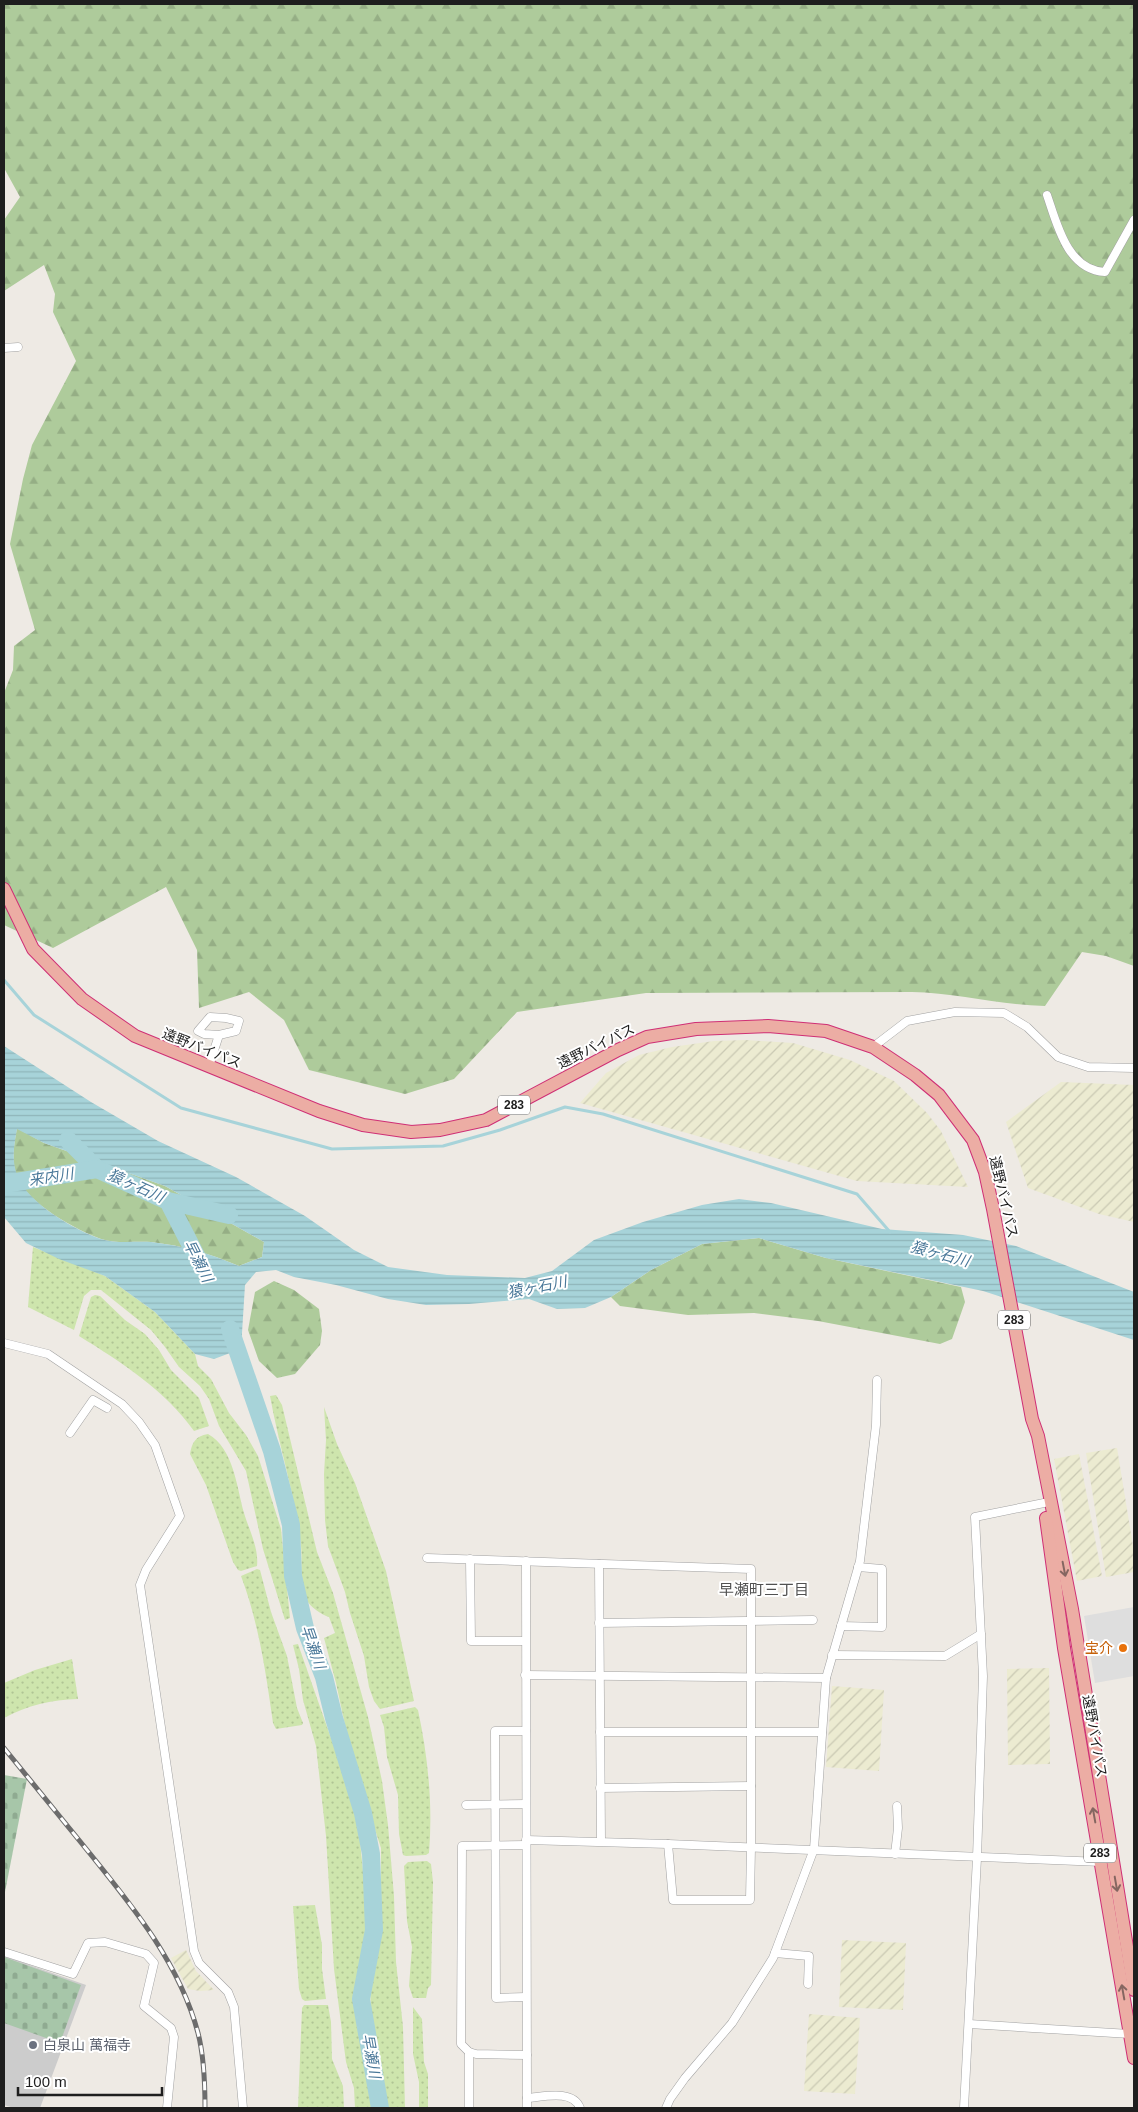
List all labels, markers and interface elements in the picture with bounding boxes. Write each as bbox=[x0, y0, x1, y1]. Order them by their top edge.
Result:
street label: 遠野バイパス bbox=[555, 1020, 637, 1072]
street label: 遠野バイパス bbox=[160, 1025, 244, 1071]
road number: 283 bbox=[498, 1096, 530, 1114]
street label: 遠野バイパス bbox=[987, 1154, 1021, 1240]
water label: 来内川 bbox=[27, 1164, 76, 1188]
water label: 猿ヶ石川 bbox=[105, 1166, 169, 1206]
water label: 早瀬川 bbox=[181, 1237, 217, 1286]
water label: 猿ヶ石川 bbox=[909, 1238, 973, 1270]
water label: 猿ヶ石川 bbox=[506, 1272, 570, 1301]
road number: 283 bbox=[998, 1310, 1030, 1330]
one-way arrow bbox=[1060, 1561, 1069, 1577]
district label: 早瀬町三丁目 bbox=[719, 1581, 809, 1598]
water label: 早瀬川 bbox=[298, 1623, 329, 1673]
place label: 宝介 bbox=[1085, 1640, 1113, 1656]
marker: 宝介 bbox=[1117, 1642, 1129, 1654]
street label: 遠野バイパス bbox=[1080, 1693, 1110, 1779]
one-way arrow bbox=[1088, 1807, 1098, 1823]
road number: 283 bbox=[1084, 1844, 1116, 1862]
one-way arrow bbox=[1112, 1876, 1122, 1892]
one-way arrow bbox=[1118, 1985, 1128, 2001]
water label: 早瀬川 bbox=[359, 2032, 384, 2082]
place label: 白泉山 萬福寺 bbox=[43, 2037, 131, 2053]
marker: 白泉山 萬福寺 bbox=[27, 2039, 39, 2051]
scale bar bbox=[18, 2064, 161, 2096]
text: 100 m bbox=[25, 2073, 67, 2090]

